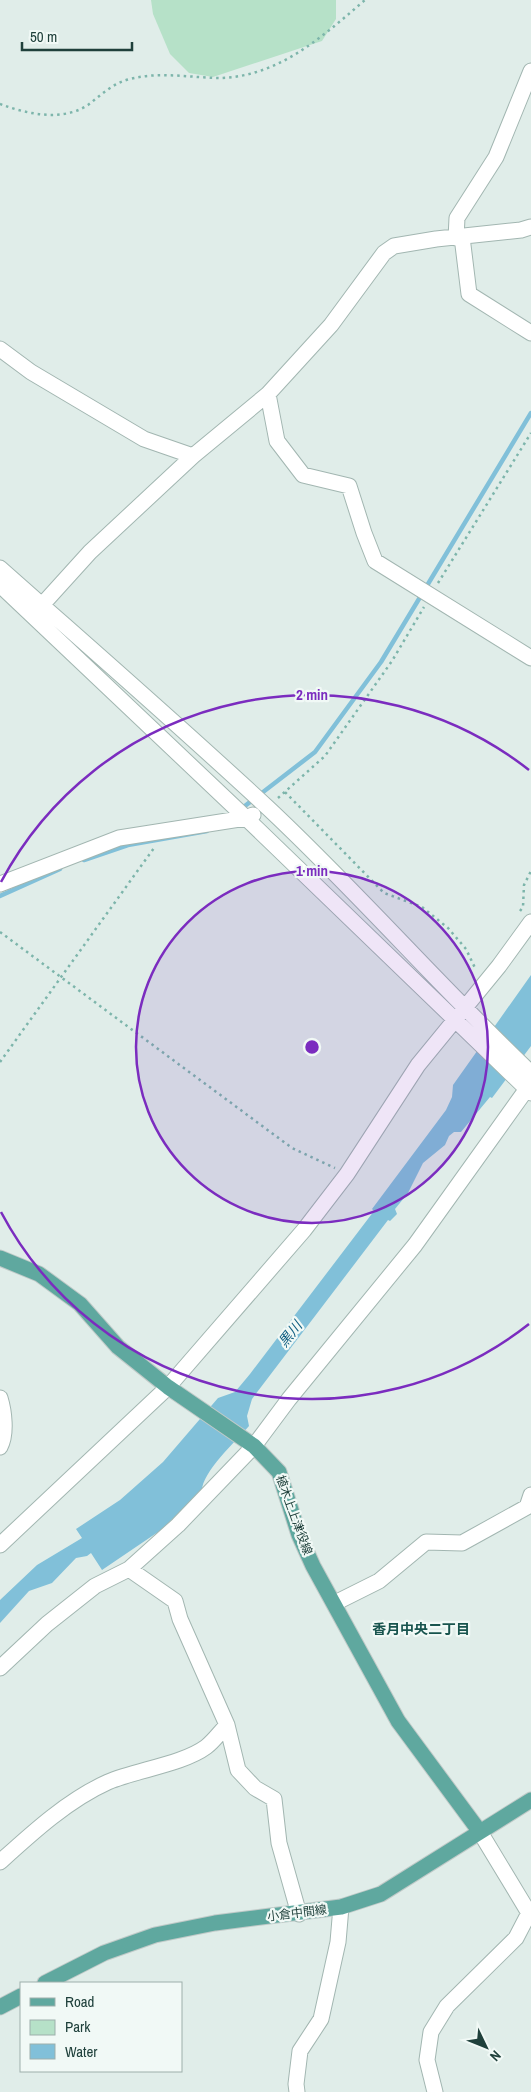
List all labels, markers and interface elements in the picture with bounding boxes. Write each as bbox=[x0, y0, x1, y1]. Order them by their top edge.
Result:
scale bar bbox=[22, 20, 132, 52]
text: 50 m bbox=[30, 26, 57, 47]
text: 2 min bbox=[296, 684, 328, 705]
text: 1 min bbox=[296, 860, 328, 881]
centre of rings bbox=[303, 1038, 321, 1056]
water label: 黒川 bbox=[274, 1316, 307, 1351]
street label: 植木上上津役線 bbox=[272, 1473, 316, 1557]
district label: 香月中央二丁目 bbox=[372, 1620, 470, 1638]
street label: 小倉中間線 bbox=[266, 1901, 328, 1925]
legend bbox=[20, 1982, 182, 2072]
text: Road bbox=[65, 1991, 94, 2012]
text: Park bbox=[65, 2016, 91, 2037]
north arrow bbox=[461, 2022, 511, 2072]
text: Water bbox=[65, 2041, 97, 2062]
text: N bbox=[486, 2047, 505, 2065]

